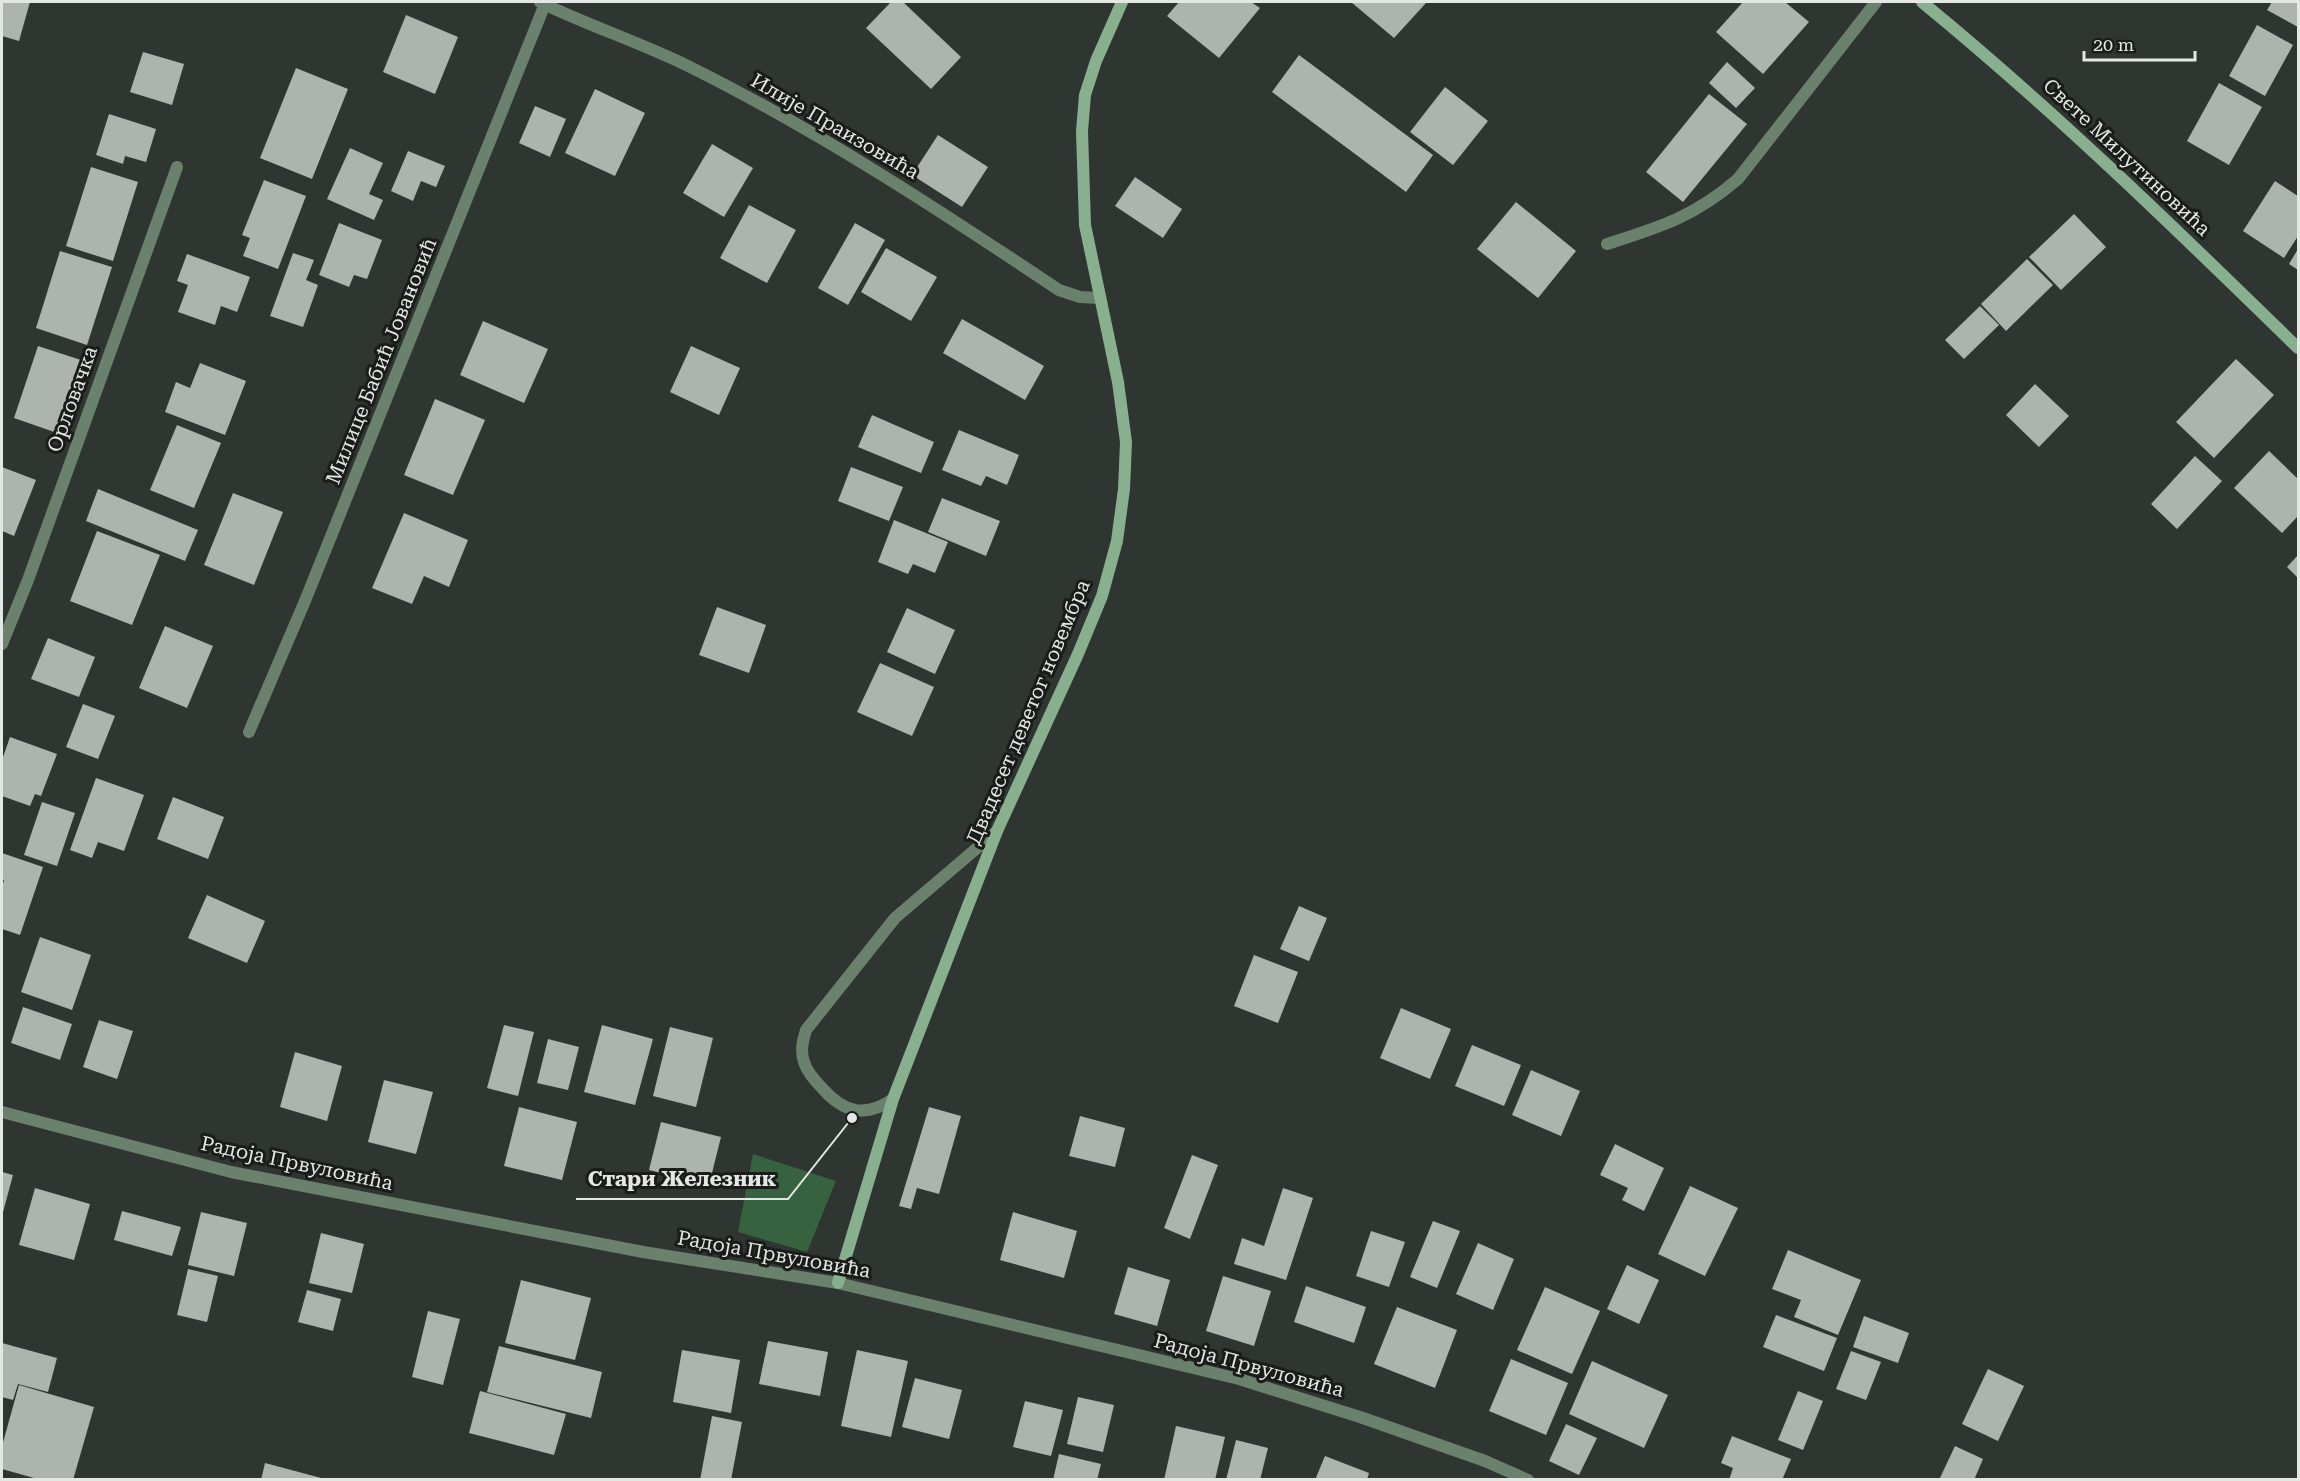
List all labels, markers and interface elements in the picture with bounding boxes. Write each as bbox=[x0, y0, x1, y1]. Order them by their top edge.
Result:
scale bar bbox=[2084, 24, 2195, 62]
text: 20 m bbox=[2093, 34, 2134, 55]
street label: Илије Праизовића bbox=[747, 68, 923, 184]
street label: Свете Милутиновића bbox=[2038, 73, 2216, 241]
street label: Милице Бабић Јовановић bbox=[321, 234, 441, 488]
street label: Орловачка bbox=[42, 343, 102, 455]
street label: Двадесет деветог новембра bbox=[961, 576, 1095, 848]
street label: Радоја Првуловића bbox=[199, 1131, 395, 1195]
callout: Стари Железник bbox=[576, 1160, 788, 1199]
text: Стари Железник bbox=[588, 1167, 777, 1191]
street label: Радоја Првуловића bbox=[676, 1225, 873, 1283]
street label: Радоја Првуловића bbox=[1151, 1328, 1347, 1402]

